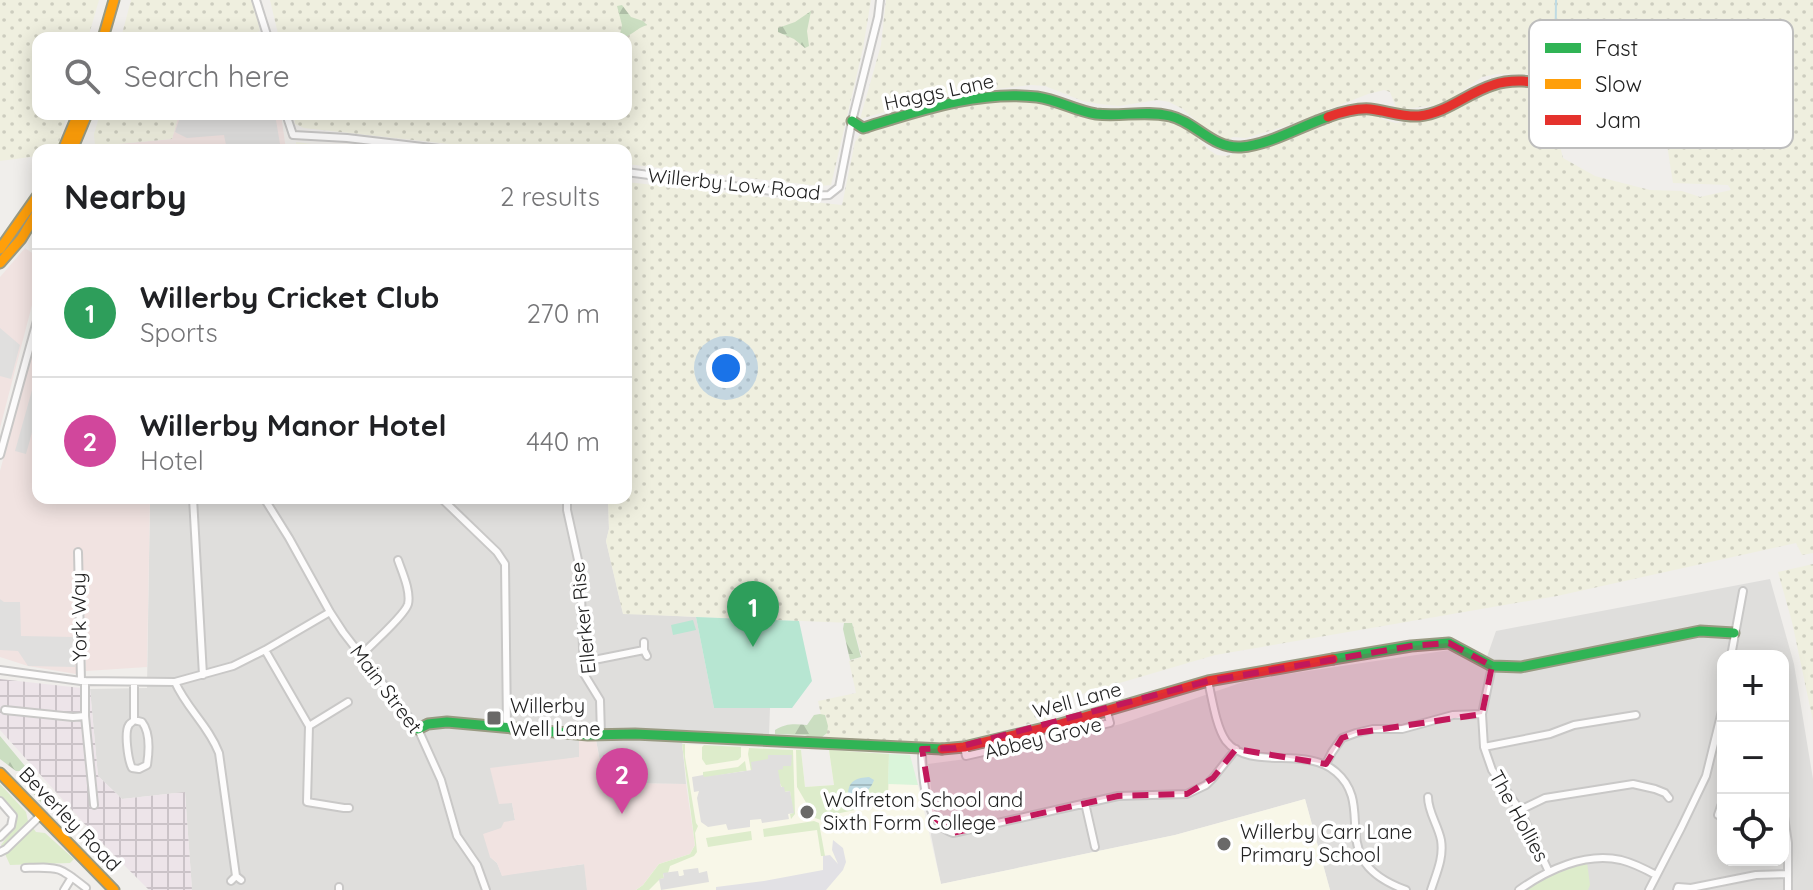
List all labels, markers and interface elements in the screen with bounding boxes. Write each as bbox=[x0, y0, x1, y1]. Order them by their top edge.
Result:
legend bbox=[1529, 20, 1793, 148]
search box bbox=[32, 32, 632, 120]
text: Fast bbox=[1595, 34, 1638, 62]
icon: search bbox=[60, 54, 104, 98]
text: Search here bbox=[124, 57, 290, 95]
street label: Haggs Lane bbox=[882, 68, 996, 115]
text: Slow bbox=[1595, 70, 1642, 98]
text: Jam bbox=[1595, 106, 1641, 134]
street label: Willerby Low Road bbox=[647, 162, 822, 205]
text: Nearby bbox=[64, 175, 187, 218]
text: 2 results bbox=[500, 180, 600, 213]
text: Willerby Cricket Club bbox=[140, 278, 439, 316]
text: 1 bbox=[85, 297, 95, 330]
text: 270 m bbox=[526, 297, 600, 330]
text: Sports bbox=[140, 316, 218, 349]
your location bbox=[706, 348, 746, 388]
text: Willerby Manor Hotel bbox=[140, 406, 446, 444]
text: 2 bbox=[83, 425, 97, 458]
text: 440 m bbox=[526, 425, 600, 458]
text: Hotel bbox=[140, 444, 204, 477]
street label: Ellerker Rise bbox=[564, 561, 601, 675]
street label: York Way bbox=[65, 572, 92, 662]
pin: 1 bbox=[727, 581, 779, 647]
street label: Main Street bbox=[345, 639, 428, 738]
map controls bbox=[1717, 650, 1789, 866]
button: + bbox=[1717, 650, 1789, 722]
street label: Well Lane bbox=[1030, 676, 1124, 723]
place label: Willerby Well Lane bbox=[510, 693, 601, 741]
marker: Willerby Well Lane bbox=[485, 709, 503, 727]
street label: Abbey Grove bbox=[982, 711, 1104, 764]
button: − bbox=[1717, 722, 1789, 794]
pin: 2 bbox=[596, 748, 648, 814]
street label: Beverley Road bbox=[14, 761, 126, 876]
street label: The Hollies bbox=[1484, 766, 1555, 866]
place label: Wolfreton School and Sixth Form College bbox=[823, 787, 1023, 835]
button: locate bbox=[1717, 794, 1789, 866]
marker: Wolfreton School and Sixth Form College bbox=[798, 803, 816, 821]
place label: Willerby Carr Lane Primary School bbox=[1240, 819, 1412, 867]
marker: Willerby Carr Lane Primary School bbox=[1215, 835, 1233, 853]

